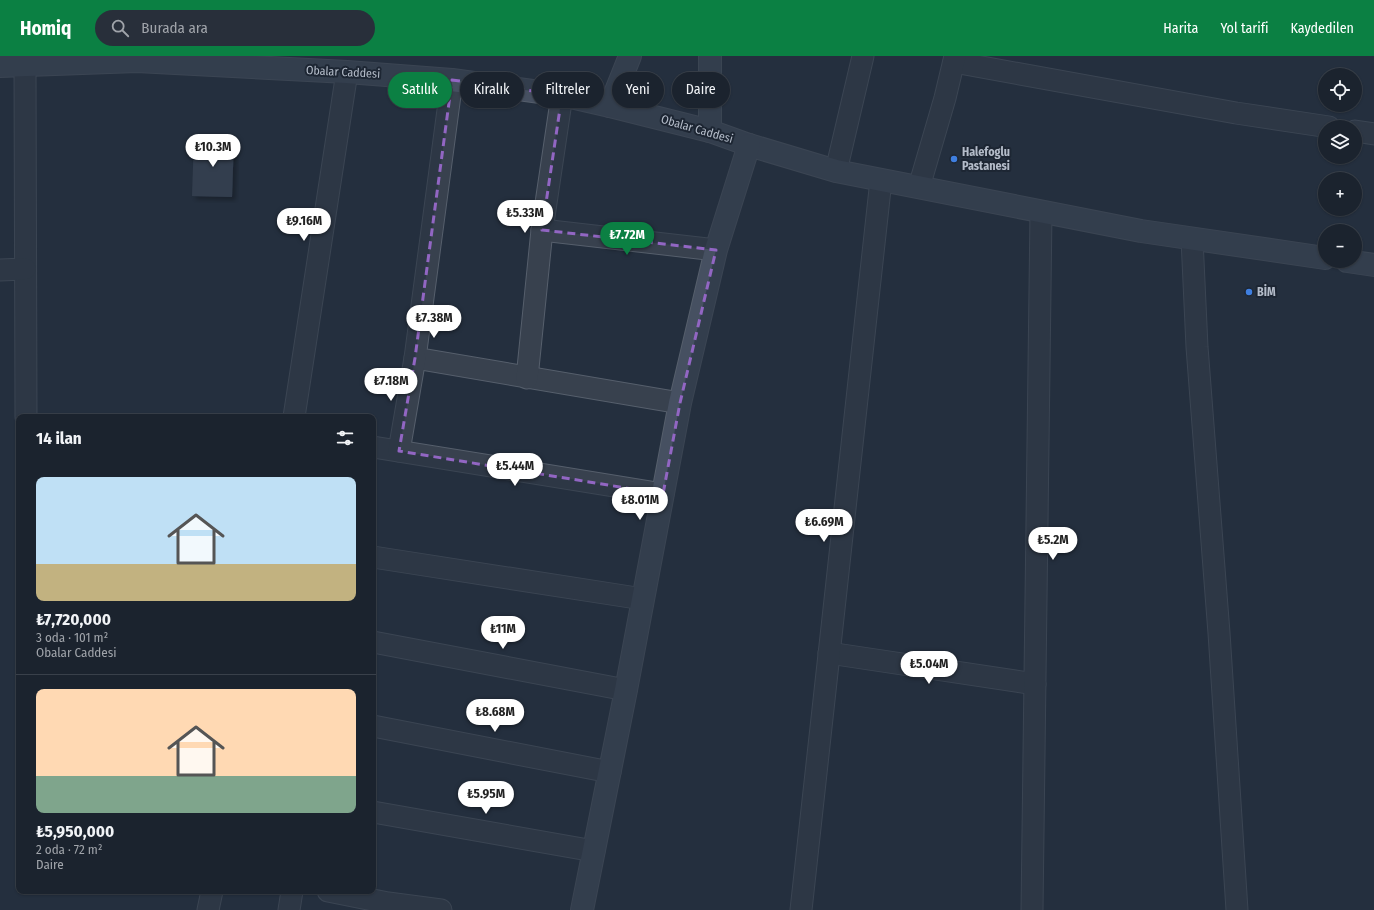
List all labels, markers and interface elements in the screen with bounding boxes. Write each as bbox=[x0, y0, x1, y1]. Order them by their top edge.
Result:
search box bbox=[95, 10, 375, 46]
text: Homiq bbox=[20, 17, 71, 40]
icon: search bbox=[109, 17, 131, 39]
text: Burada ara bbox=[141, 19, 208, 37]
text: Harita bbox=[1163, 20, 1198, 37]
text: Yol tarifi bbox=[1220, 20, 1268, 37]
text: Kaydedilen bbox=[1290, 20, 1354, 37]
street label: Obalar Caddesi bbox=[305, 63, 381, 81]
map controls bbox=[1318, 68, 1362, 268]
button: locate bbox=[1318, 68, 1362, 112]
chip: Satılık bbox=[388, 72, 452, 108]
chip: Kiralık bbox=[460, 72, 524, 108]
chip: Filtreler bbox=[532, 72, 604, 108]
chip: Yeni bbox=[612, 72, 664, 108]
chip: Daire bbox=[672, 72, 730, 108]
street label: Obalar Caddesi bbox=[659, 112, 735, 146]
button: layers bbox=[1318, 120, 1362, 164]
pin: ₺10.3M bbox=[180, 134, 246, 168]
text: ₺10.3M bbox=[195, 139, 231, 154]
place label: Halefoglu Pastanesi bbox=[962, 145, 1010, 173]
marker: Halefoglu Pastanesi bbox=[949, 154, 959, 164]
button: + bbox=[1318, 172, 1362, 216]
pin: ₺5.33M bbox=[492, 200, 558, 234]
text: ₺5.33M bbox=[506, 205, 544, 220]
pin: ₺9.16M bbox=[271, 208, 337, 242]
text: ₺9.16M bbox=[286, 213, 322, 228]
pin: ₺7.72M bbox=[594, 222, 660, 256]
button: − bbox=[1318, 224, 1362, 268]
text: ₺7.72M bbox=[609, 227, 645, 242]
place label: BİM bbox=[1257, 284, 1276, 299]
marker: BİM bbox=[1244, 287, 1254, 297]
pin: ₺7.38M bbox=[401, 305, 467, 339]
text: ₺7.38M bbox=[415, 310, 453, 325]
pin: ₺7.18M bbox=[358, 368, 424, 402]
text: ₺7.18M bbox=[373, 373, 409, 388]
icon: filters bbox=[334, 427, 356, 449]
text: 14 ilan bbox=[36, 428, 82, 449]
pin: ₺5.44M bbox=[482, 453, 548, 487]
text: ₺5.44M bbox=[496, 458, 534, 473]
pin: ₺8.01M bbox=[607, 487, 673, 521]
text: ₺8.01M bbox=[621, 492, 659, 507]
icon: home bbox=[160, 503, 232, 575]
pin: ₺6.69M bbox=[791, 509, 857, 543]
text: ₺6.69M bbox=[804, 514, 844, 529]
pin: ₺5.2M bbox=[1025, 527, 1081, 561]
text: ₺5.2M bbox=[1037, 532, 1069, 547]
text: ₺7,720,000 bbox=[36, 609, 111, 630]
pin: ₺11M bbox=[479, 616, 527, 650]
text: ₺11M bbox=[490, 621, 516, 636]
text: 3 oda · 101 m² bbox=[36, 630, 108, 645]
text: Obalar Caddesi bbox=[36, 645, 117, 660]
pin: ₺5.04M bbox=[896, 651, 962, 685]
text: ₺5.04M bbox=[910, 656, 948, 671]
pin: ₺8.68M bbox=[462, 699, 528, 733]
text: ₺8.68M bbox=[475, 704, 515, 719]
icon: home bbox=[160, 715, 232, 787]
pin: ₺5.95M bbox=[453, 781, 519, 815]
text: ₺5.95M bbox=[467, 786, 505, 801]
text: ₺5,950,000 bbox=[36, 821, 114, 842]
text: 2 oda · 72 m² bbox=[36, 842, 102, 857]
text: Daire bbox=[36, 857, 64, 872]

